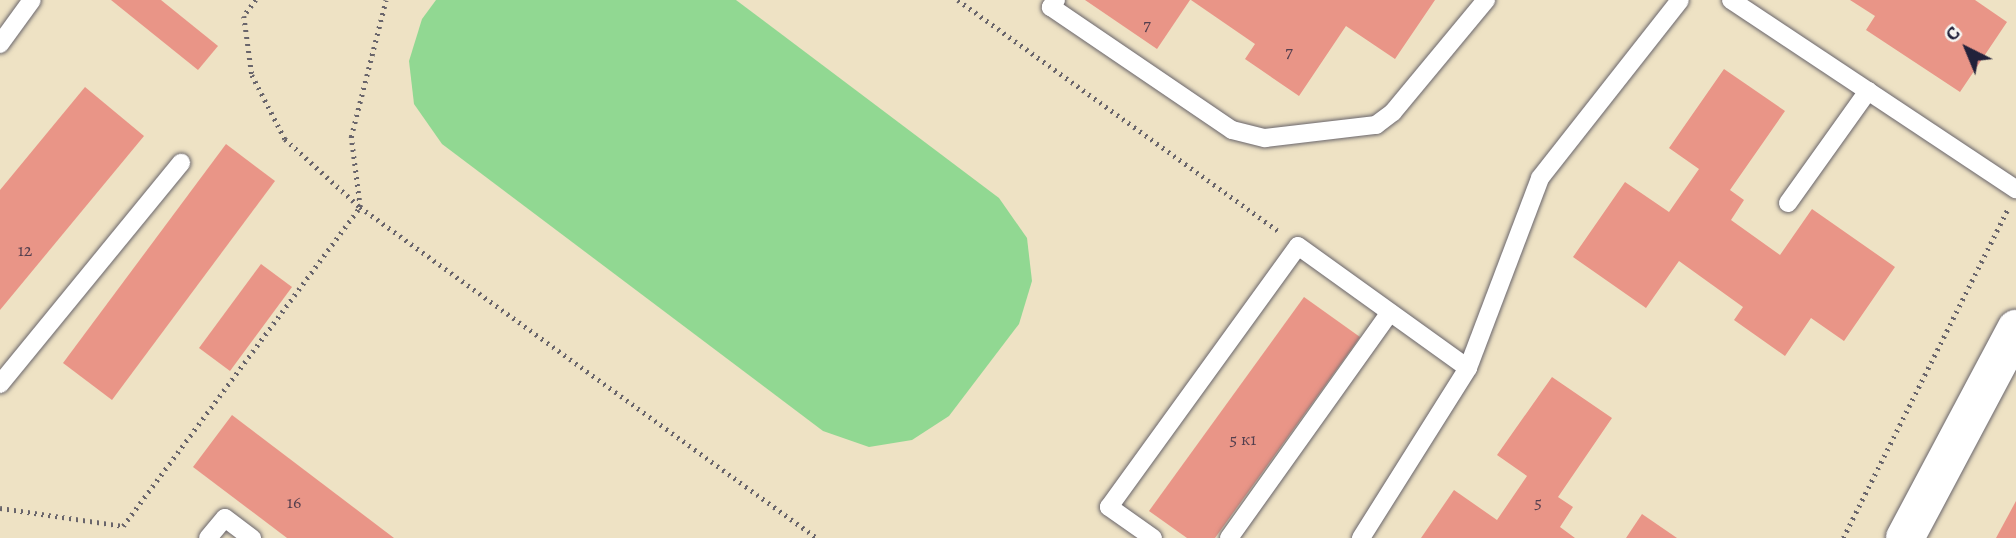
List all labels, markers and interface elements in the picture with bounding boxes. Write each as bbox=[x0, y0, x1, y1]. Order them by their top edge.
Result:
house number: 7 bbox=[1143, 13, 1151, 35]
north arrow bbox=[1932, 14, 2002, 84]
text: С bbox=[1940, 20, 1966, 47]
house number: 7 bbox=[1285, 40, 1293, 62]
house number: 12 bbox=[18, 239, 32, 261]
house number: 5 к1 bbox=[1230, 428, 1256, 450]
house number: 16 bbox=[287, 491, 301, 513]
house number: 5 bbox=[1534, 491, 1542, 513]

